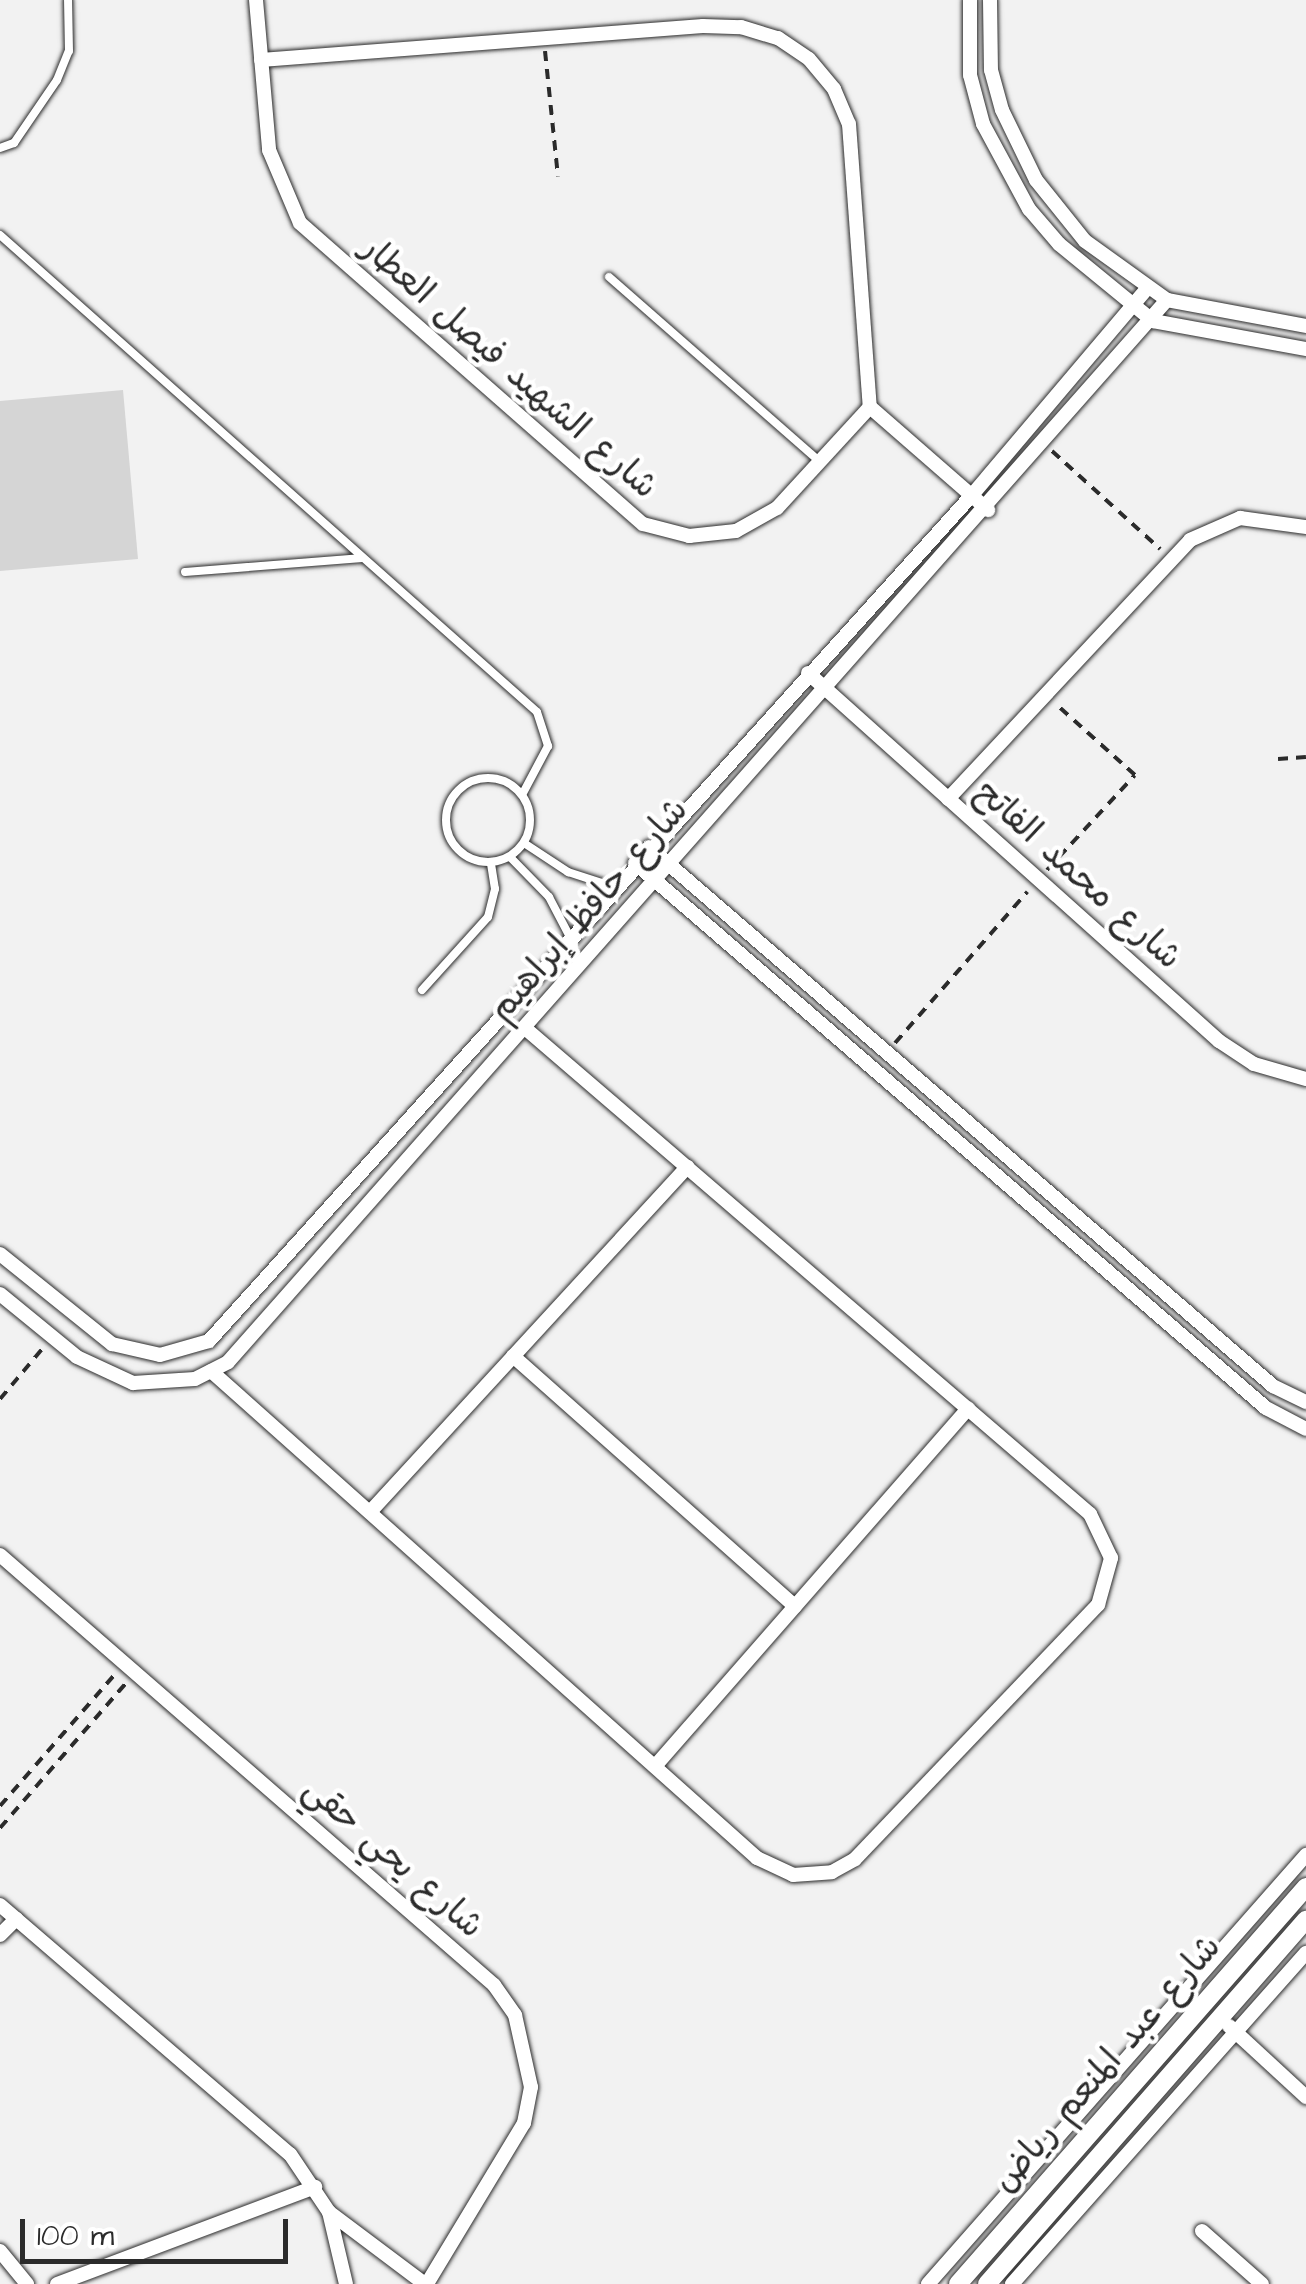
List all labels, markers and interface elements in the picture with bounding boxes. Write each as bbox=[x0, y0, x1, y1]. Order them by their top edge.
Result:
street label: شارع الشهيد فيصل العطار bbox=[352, 228, 666, 508]
street label: شارع محمد الفاتح bbox=[966, 771, 1190, 979]
street label: شارع حافظ إبراهيم bbox=[481, 790, 697, 1030]
street label: شارع يحي حقي bbox=[294, 1768, 492, 1948]
street label: شارع عبد المنعم رياض bbox=[984, 1927, 1230, 2201]
scale bar bbox=[25, 2199, 292, 2261]
text: 100 m bbox=[37, 2215, 114, 2257]

